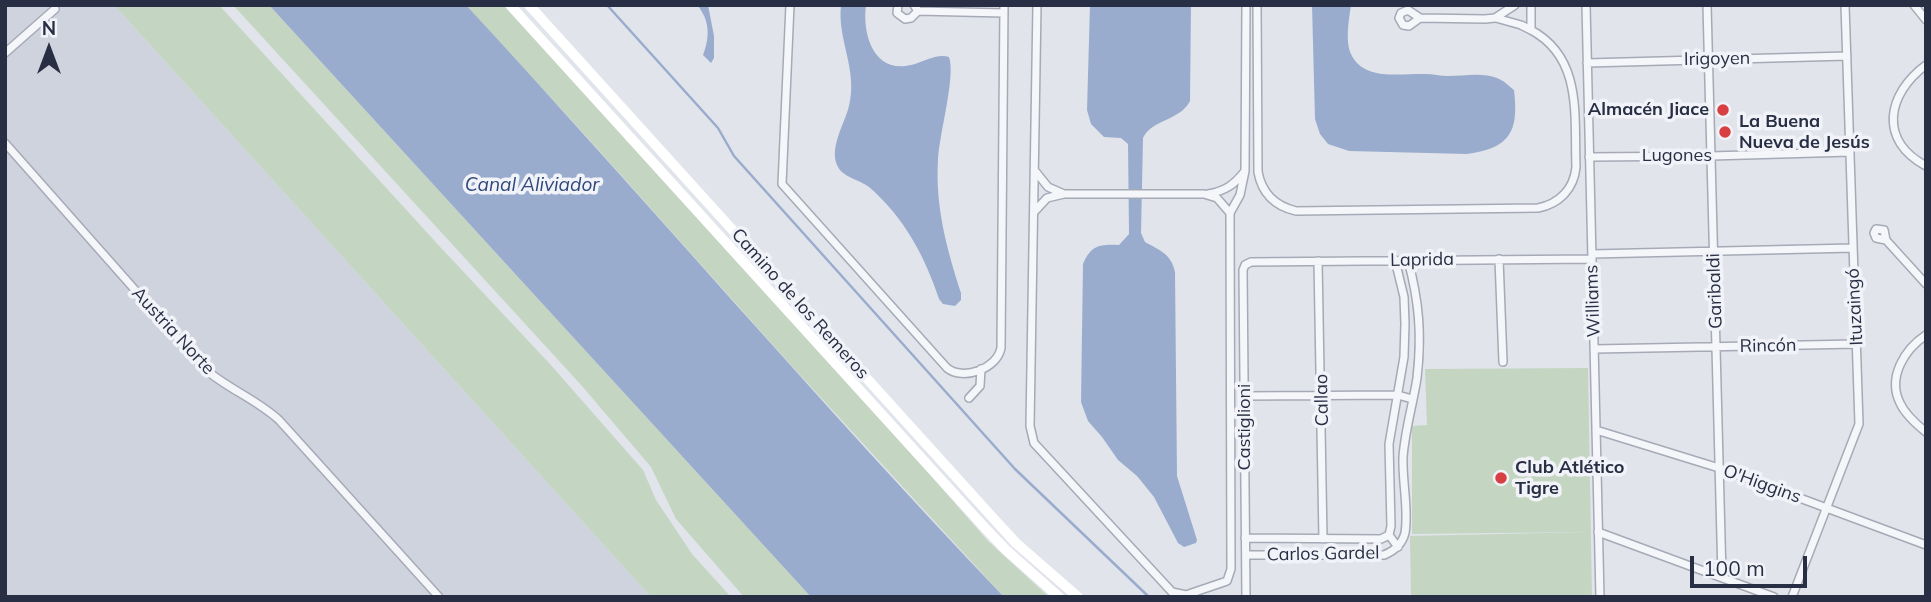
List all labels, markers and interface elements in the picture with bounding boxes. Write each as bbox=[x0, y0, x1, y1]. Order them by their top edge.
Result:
north arrow bbox=[14, 14, 84, 84]
text: N bbox=[42, 16, 56, 40]
street label: Irigoyen bbox=[1684, 48, 1750, 70]
place label: Almacén Jiace bbox=[1588, 99, 1709, 121]
marker: Almacén Jiace bbox=[1715, 102, 1731, 118]
place label: La Buena Nueva de Jesús bbox=[1739, 111, 1870, 154]
marker: La Buena Nueva de Jesús bbox=[1717, 124, 1733, 140]
street label: Lugones bbox=[1642, 145, 1712, 167]
water label: Canal Aliviador bbox=[465, 174, 599, 196]
street label: Camino de los Remeros bbox=[727, 224, 873, 384]
street label: Laprida bbox=[1390, 249, 1454, 271]
street label: Garibaldi bbox=[1703, 253, 1727, 329]
street label: Williams bbox=[1581, 264, 1605, 338]
street label: Ituzaingó bbox=[1842, 268, 1868, 346]
street label: Austria Norte bbox=[127, 283, 219, 379]
street label: Rincón bbox=[1739, 335, 1797, 357]
street label: Callao bbox=[1311, 374, 1333, 426]
street label: Castiglioni bbox=[1234, 384, 1256, 470]
place label: Club Atlético Tigre bbox=[1515, 457, 1624, 500]
street label: O'Higgins bbox=[1720, 460, 1804, 508]
marker: Club Atlético Tigre bbox=[1493, 470, 1509, 486]
street label: Carlos Gardel bbox=[1266, 542, 1380, 566]
scale bar bbox=[1693, 542, 1810, 586]
text: 100 m bbox=[1703, 555, 1765, 581]

